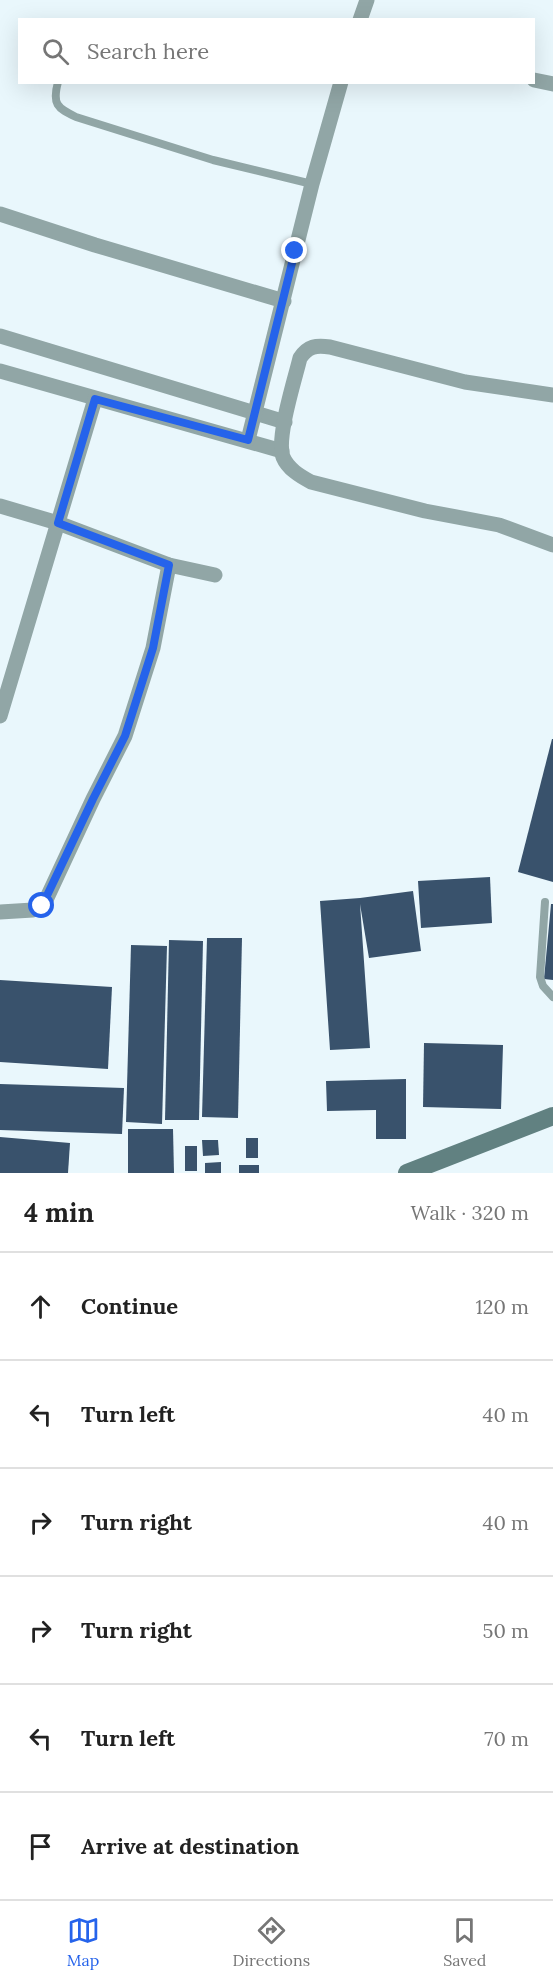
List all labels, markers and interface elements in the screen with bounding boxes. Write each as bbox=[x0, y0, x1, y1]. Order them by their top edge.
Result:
search box bbox=[18, 18, 535, 84]
icon: search bbox=[39, 35, 72, 68]
text: Search here bbox=[87, 37, 209, 65]
route end bbox=[281, 237, 307, 263]
route start bbox=[28, 892, 54, 918]
text: 4 min bbox=[24, 1196, 94, 1229]
text: Walk · 320 m bbox=[410, 1200, 529, 1225]
icon: ahead bbox=[24, 1290, 57, 1323]
text: Continue bbox=[81, 1292, 178, 1320]
text: 120 m bbox=[475, 1294, 529, 1319]
icon: left bbox=[24, 1398, 57, 1431]
text: Turn left bbox=[81, 1400, 175, 1428]
text: 40 m bbox=[483, 1402, 529, 1427]
icon: right bbox=[24, 1506, 57, 1539]
text: Turn right bbox=[81, 1508, 192, 1536]
text: 40 m bbox=[483, 1510, 529, 1535]
icon: right bbox=[24, 1614, 57, 1647]
text: Turn right bbox=[81, 1616, 192, 1644]
text: 50 m bbox=[483, 1618, 529, 1643]
icon: left bbox=[24, 1722, 57, 1755]
text: Turn left bbox=[81, 1724, 175, 1752]
text: 70 m bbox=[484, 1726, 529, 1751]
icon: arrive bbox=[24, 1830, 57, 1863]
text: Arrive at destination bbox=[81, 1832, 299, 1860]
tab: Map bbox=[67, 1914, 100, 1970]
tab: Directions bbox=[233, 1914, 310, 1970]
tab: Saved bbox=[443, 1914, 486, 1970]

